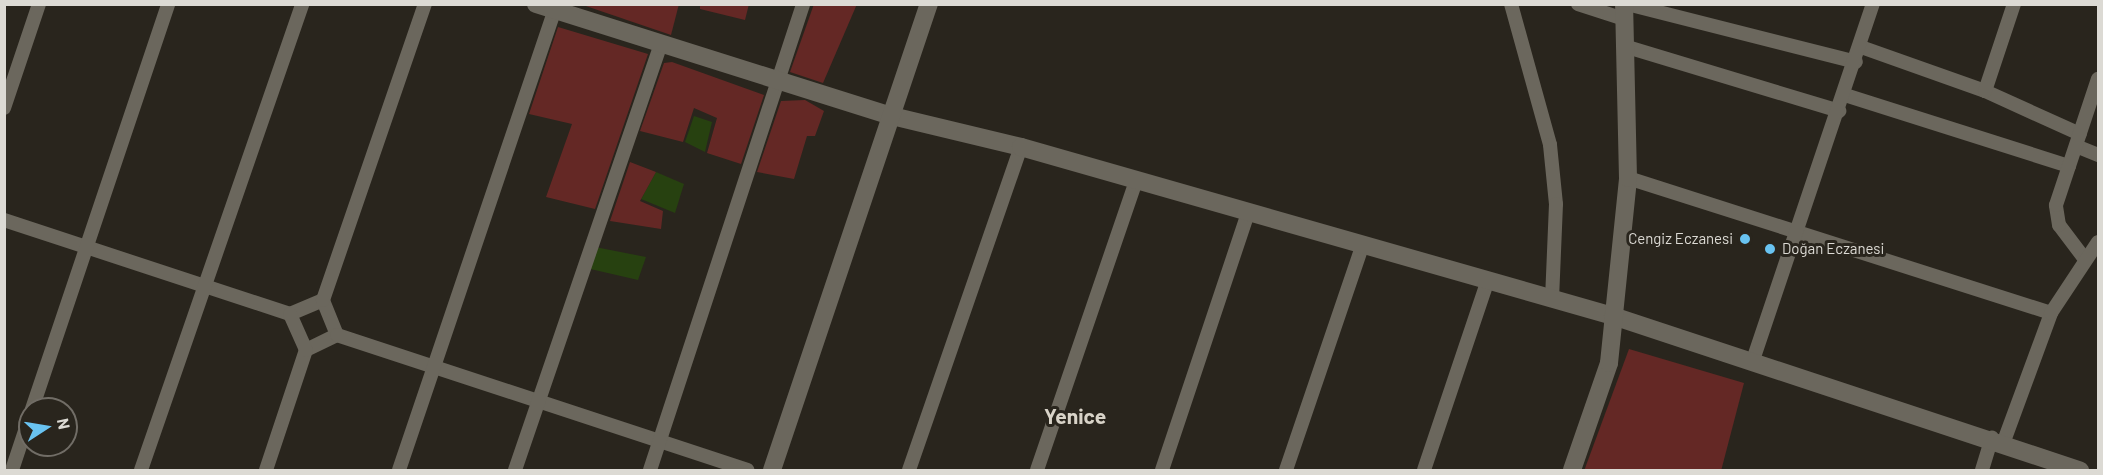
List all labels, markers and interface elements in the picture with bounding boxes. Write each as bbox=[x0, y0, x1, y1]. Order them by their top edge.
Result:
place label: Cengiz Eczanesi bbox=[1628, 230, 1733, 248]
marker: Cengiz Eczanesi bbox=[1738, 232, 1752, 246]
place label: Doğan Eczanesi bbox=[1782, 240, 1884, 258]
marker: Doğan Eczanesi bbox=[1763, 242, 1777, 256]
north arrow bbox=[18, 397, 78, 457]
district label: Yenice bbox=[1044, 403, 1106, 429]
text: N bbox=[54, 416, 75, 431]

